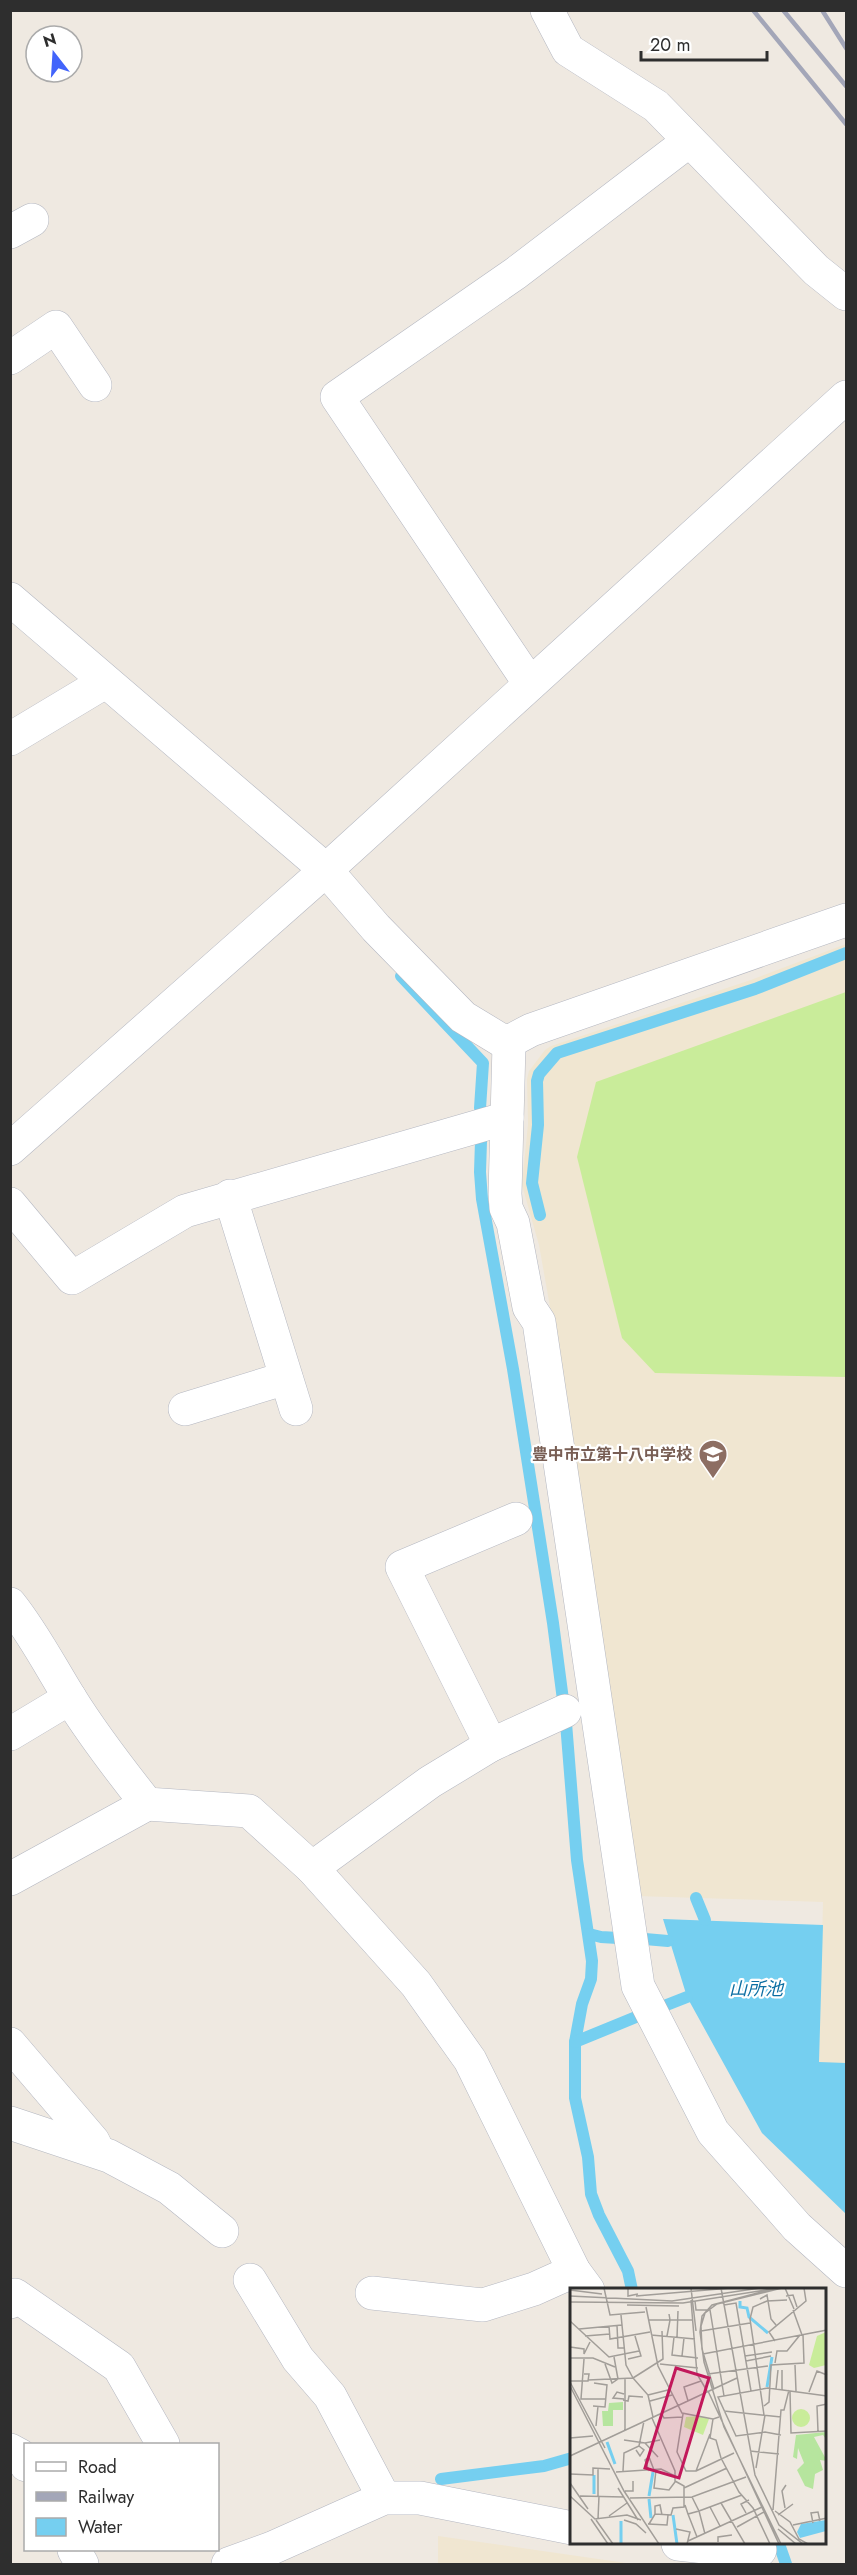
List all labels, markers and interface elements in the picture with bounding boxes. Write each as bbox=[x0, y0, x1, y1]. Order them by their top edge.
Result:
north arrow bbox=[24, 24, 84, 84]
scale bar bbox=[641, 24, 767, 62]
text: N bbox=[40, 27, 59, 53]
text: 20 m bbox=[650, 32, 690, 58]
school or university icon: 豊中市立第十八中学校 bbox=[697, 1438, 729, 1480]
place label: 豊中市立第十八中学校 bbox=[532, 1443, 692, 1466]
water label: 山所池 bbox=[729, 1976, 785, 2002]
inset map bbox=[570, 2288, 827, 2545]
legend bbox=[24, 2443, 219, 2551]
text: Road bbox=[78, 2454, 117, 2480]
text: Railway bbox=[78, 2484, 134, 2510]
text: Water bbox=[78, 2514, 123, 2540]

